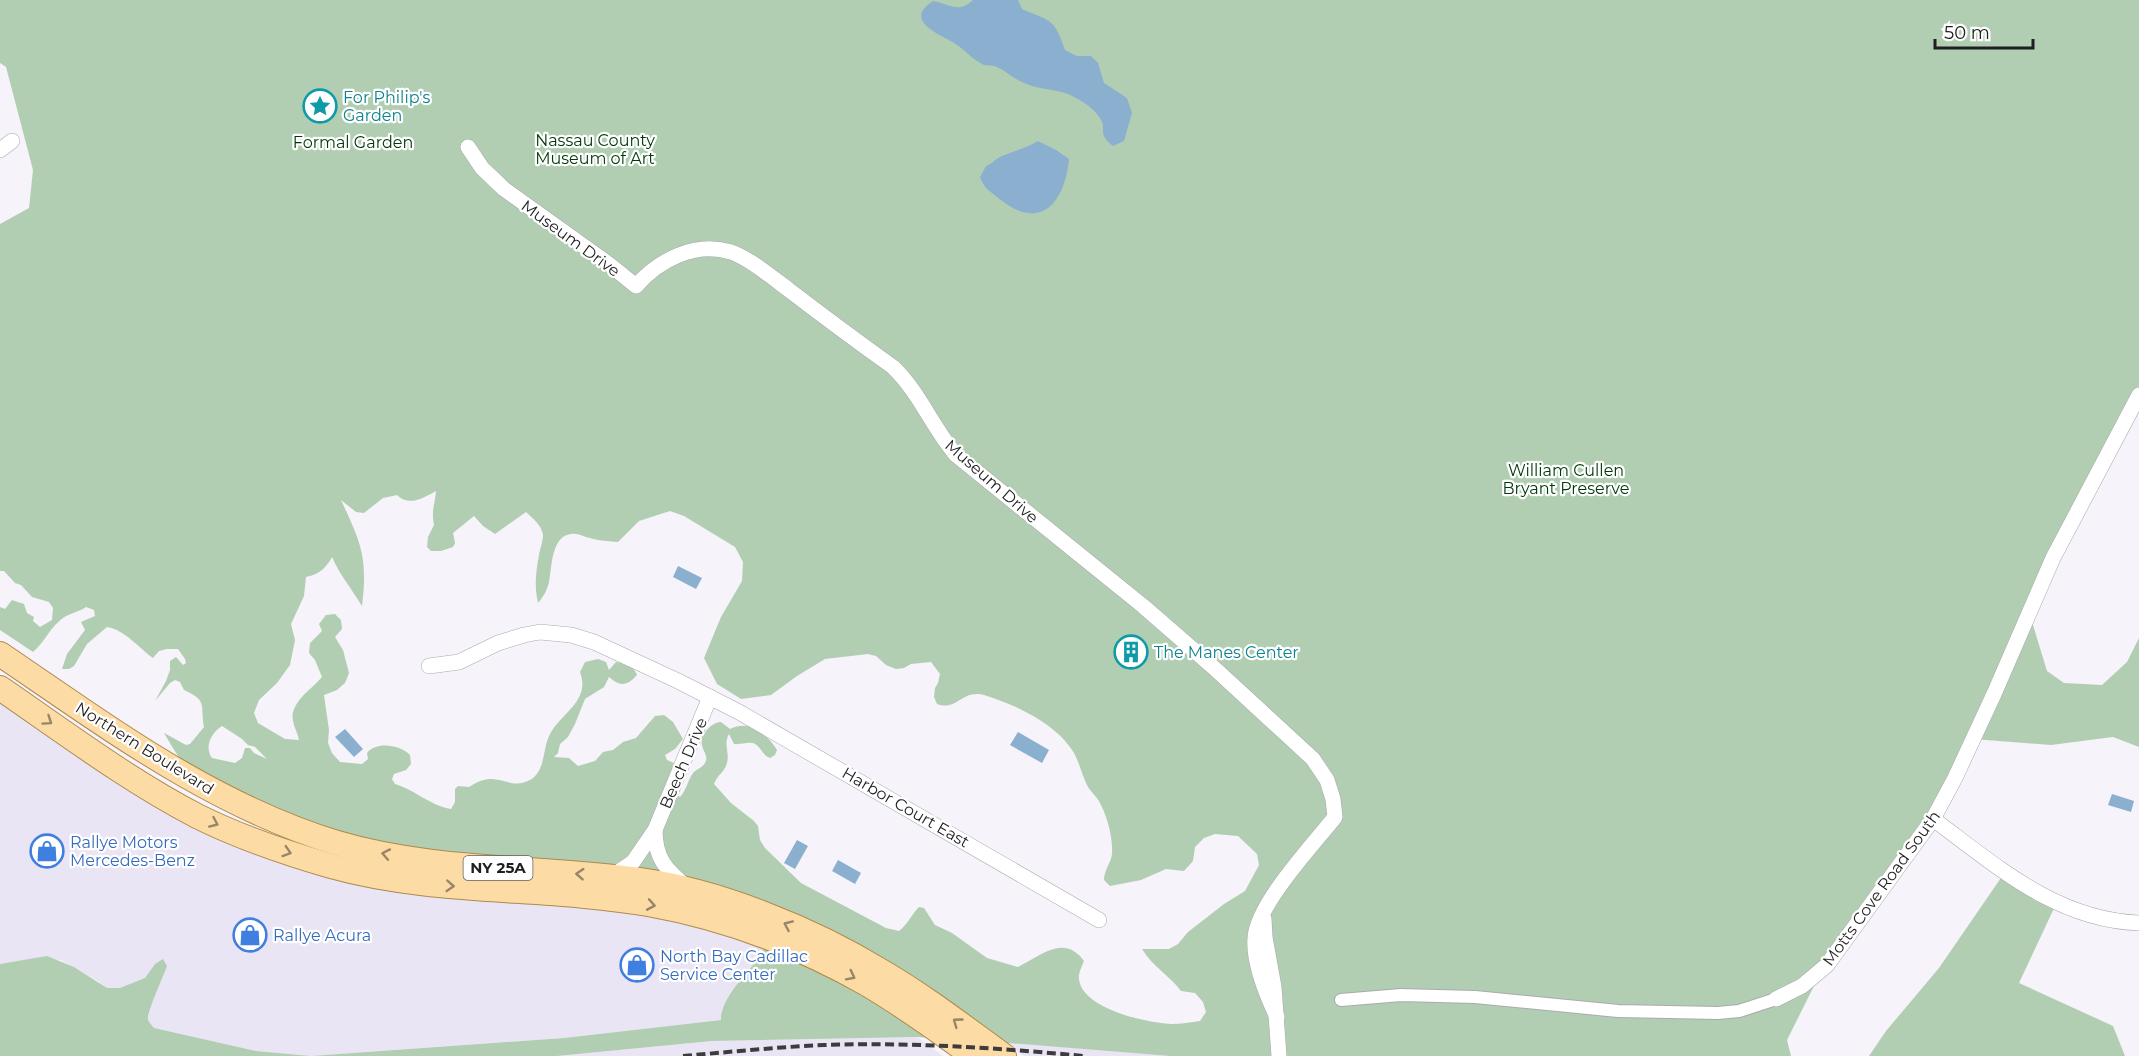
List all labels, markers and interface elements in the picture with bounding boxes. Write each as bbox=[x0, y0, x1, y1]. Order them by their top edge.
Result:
scale bar bbox=[1935, 12, 2032, 50]
text: 50 m bbox=[1944, 22, 1990, 44]
place icon: For Philip's Garden bbox=[302, 88, 338, 124]
place label: For Philip's Garden bbox=[343, 88, 431, 125]
park label: Nassau County Museum of Art bbox=[535, 131, 655, 168]
park label: Formal Garden bbox=[293, 133, 413, 152]
street label: Museum Drive bbox=[518, 196, 624, 281]
street label: Museum Drive bbox=[941, 436, 1042, 527]
park label: William Cullen Bryant Preserve bbox=[1503, 461, 1629, 498]
building icon: The Manes Center bbox=[1113, 634, 1149, 670]
place label: The Manes Center bbox=[1154, 643, 1299, 662]
street label: Northern Boulevard bbox=[72, 698, 217, 799]
one-way arrow bbox=[42, 714, 53, 725]
street label: Beech Drive bbox=[656, 715, 711, 812]
street label: Harbor Court East bbox=[839, 763, 973, 852]
street label: Motts Cove Road South bbox=[1819, 807, 1944, 970]
one-way arrow bbox=[208, 816, 219, 828]
shop icon: Rallye Motors Mercedes-Benz bbox=[29, 833, 65, 869]
place label: Rallye Motors Mercedes-Benz bbox=[70, 833, 195, 870]
one-way arrow bbox=[281, 845, 292, 857]
one-way arrow bbox=[381, 848, 391, 861]
road number: NY 25A bbox=[464, 856, 532, 880]
one-way arrow bbox=[575, 868, 584, 881]
one-way arrow bbox=[446, 879, 455, 892]
one-way arrow bbox=[646, 898, 656, 911]
shop icon: Rallye Acura bbox=[232, 917, 268, 953]
one-way arrow bbox=[784, 920, 795, 932]
place label: Rallye Acura bbox=[273, 926, 371, 945]
shop icon: North Bay Cadillac Service Center bbox=[619, 947, 655, 983]
place label: North Bay Cadillac Service Center bbox=[660, 947, 808, 984]
one-way arrow bbox=[845, 969, 855, 980]
one-way arrow bbox=[952, 1018, 963, 1029]

